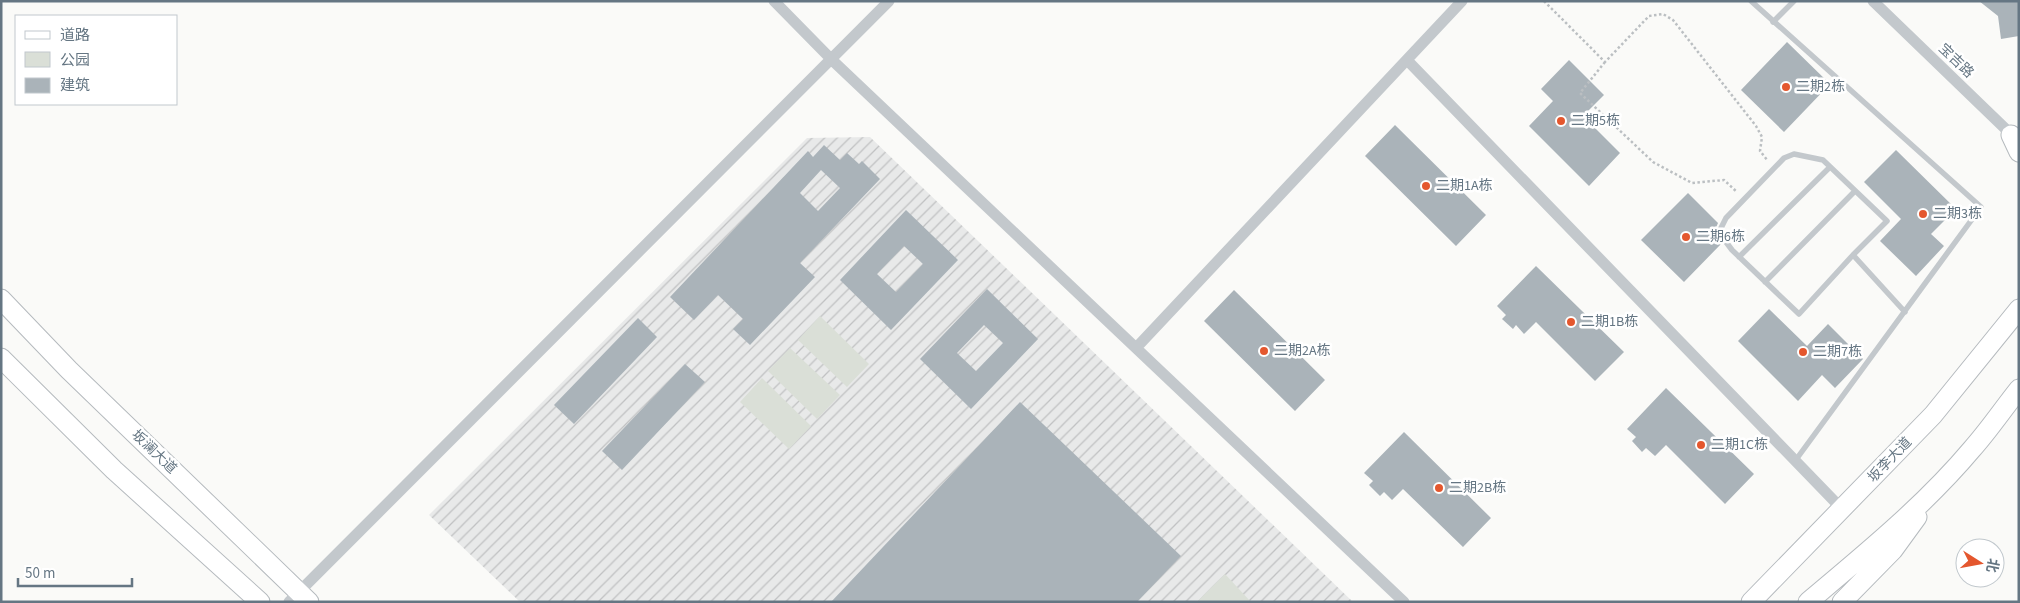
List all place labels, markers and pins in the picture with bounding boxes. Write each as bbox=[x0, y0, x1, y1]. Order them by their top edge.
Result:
place label: 二期2栋 bbox=[1796, 77, 1845, 97]
marker: 二期2栋 bbox=[1780, 81, 1792, 93]
place label: 二期5栋 bbox=[1571, 111, 1620, 131]
marker: 二期5栋 bbox=[1555, 115, 1567, 127]
place label: 二期1A栋 bbox=[1436, 176, 1493, 196]
marker: 二期1A栋 bbox=[1420, 180, 1432, 192]
place label: 二期3栋 bbox=[1933, 204, 1982, 224]
marker: 二期3栋 bbox=[1917, 208, 1929, 220]
place label: 二期6栋 bbox=[1696, 227, 1745, 247]
marker: 二期6栋 bbox=[1680, 231, 1692, 243]
place label: 二期1B栋 bbox=[1581, 312, 1638, 332]
marker: 二期1B栋 bbox=[1565, 316, 1577, 328]
place label: 二期2A栋 bbox=[1274, 341, 1331, 361]
place label: 二期7栋 bbox=[1813, 342, 1862, 362]
marker: 二期2A栋 bbox=[1258, 345, 1270, 357]
marker: 二期7栋 bbox=[1797, 346, 1809, 358]
place label: 二期1C栋 bbox=[1711, 435, 1768, 455]
marker: 二期1C栋 bbox=[1695, 439, 1707, 451]
place label: 二期2B栋 bbox=[1449, 478, 1506, 498]
marker: 二期2B栋 bbox=[1433, 482, 1445, 494]

